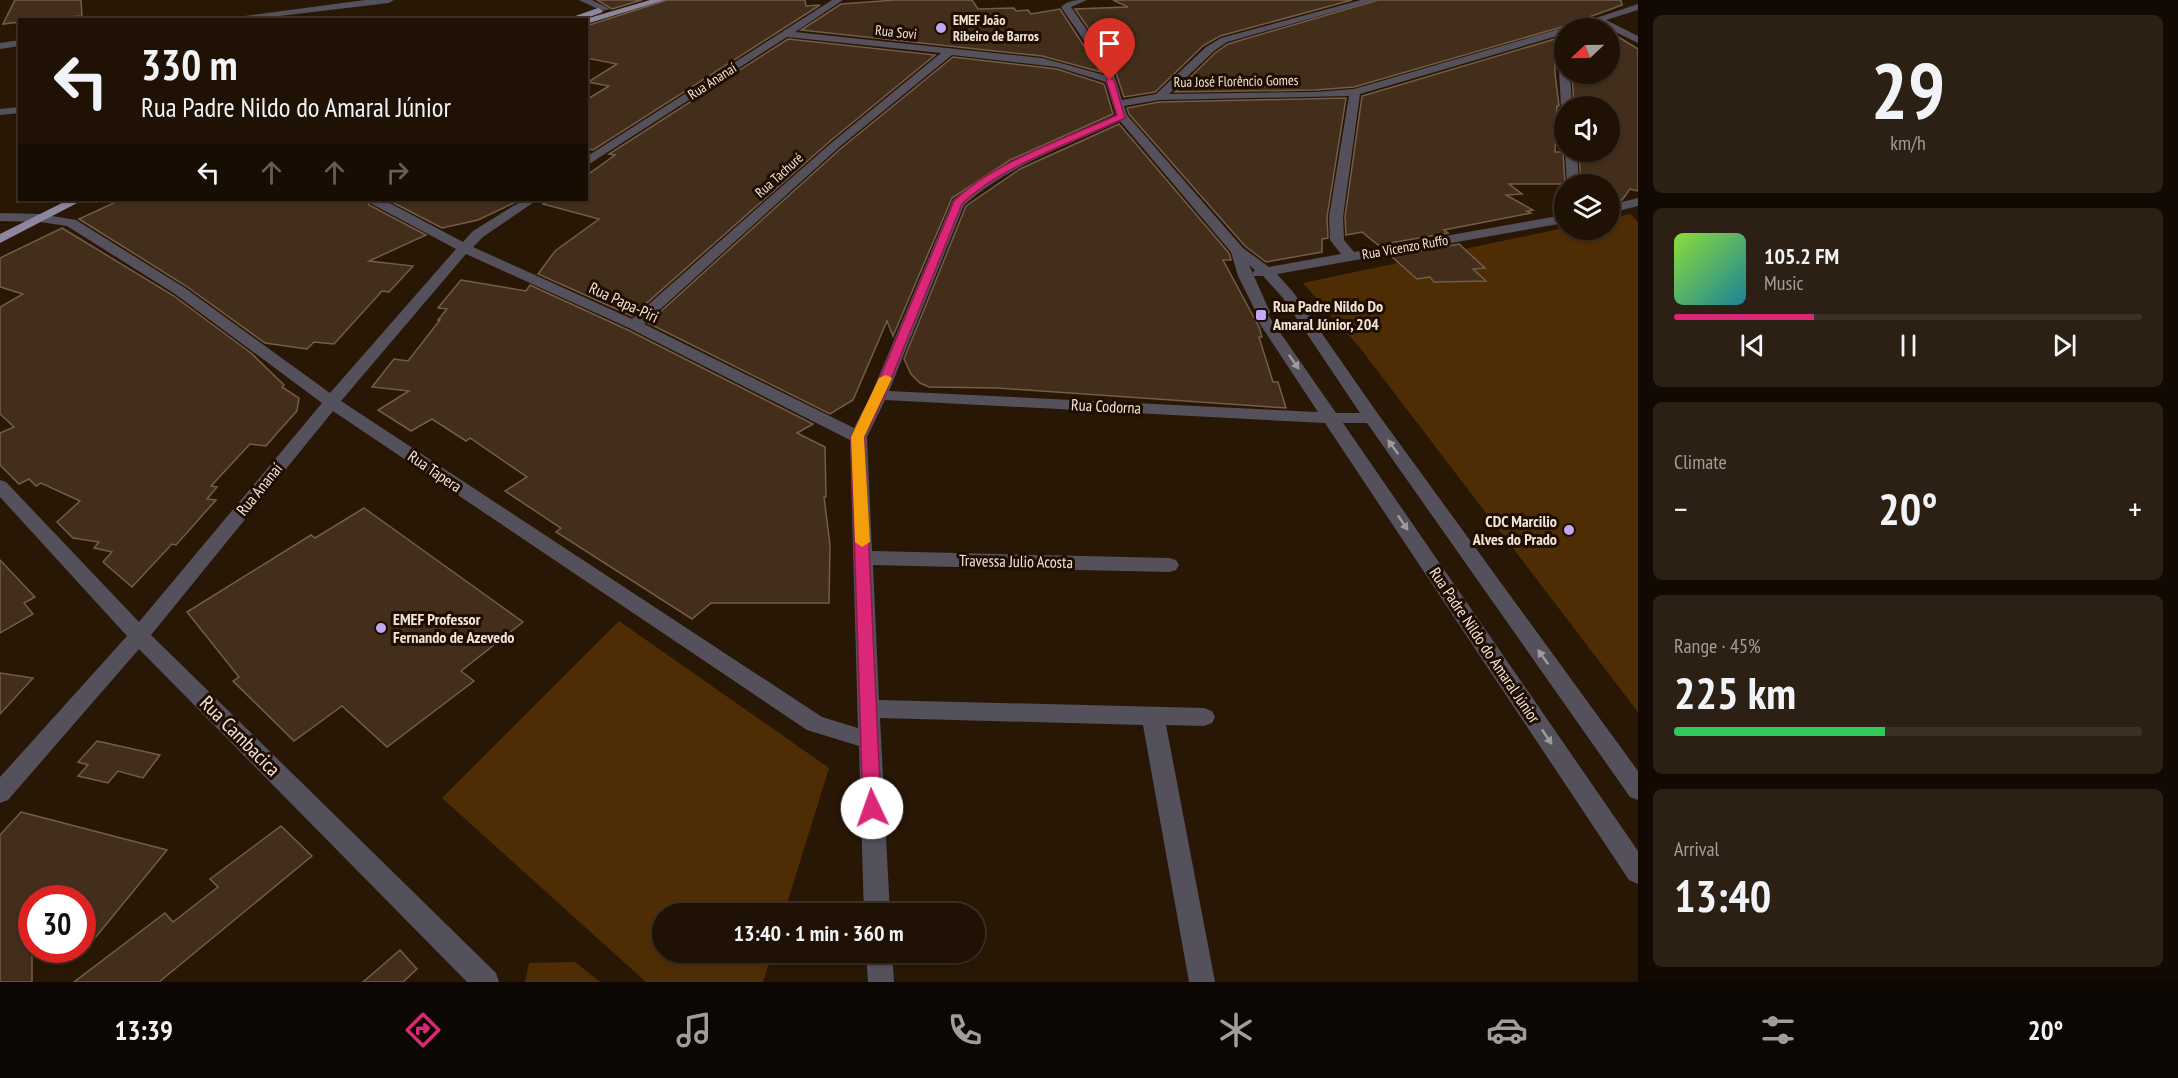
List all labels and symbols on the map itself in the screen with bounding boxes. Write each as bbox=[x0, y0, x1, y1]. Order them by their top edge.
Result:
place label: EMEF João Ribeiro de Barros bbox=[953, 11, 1039, 45]
pin bbox=[1084, 18, 1135, 80]
north arrow bbox=[1554, 18, 1620, 84]
street label: Rua Sovi bbox=[874, 21, 918, 43]
marker: EMEF João Ribeiro de Barros bbox=[934, 21, 948, 35]
street label: Rua Ananaí bbox=[684, 59, 740, 103]
street label: Rua José Florêncio Gomes bbox=[1173, 71, 1299, 91]
street label: Rua Tachuré bbox=[751, 149, 807, 201]
street label: Rua Vicenzo Ruffo bbox=[1361, 231, 1449, 263]
street label: Rua Papa-Piri bbox=[586, 277, 662, 327]
place label: Rua Padre Nildo Do Amaral Júnior, 204 bbox=[1272, 296, 1383, 334]
marker: Rua Padre Nildo Do Amaral Júnior, 204 bbox=[1254, 308, 1268, 322]
one-way arrow bbox=[1288, 353, 1300, 369]
street label: Rua Codorna bbox=[1071, 394, 1141, 418]
one-way arrow bbox=[1387, 440, 1399, 456]
street label: Rua Tapera bbox=[404, 446, 466, 496]
street label: Rua Ananaí bbox=[232, 458, 287, 519]
place label: CDC Marcilio Alves do Prado bbox=[1472, 511, 1557, 549]
one-way arrow bbox=[1397, 515, 1408, 531]
marker: CDC Marcilio Alves do Prado bbox=[1562, 523, 1576, 537]
street label: Travessa Julio Acosta bbox=[959, 550, 1073, 572]
street label: Rua Padre Nildo do Amaral Júnior bbox=[1425, 563, 1545, 727]
place label: EMEF Professor Fernando de Azevedo bbox=[393, 609, 514, 647]
marker: EMEF Professor Fernando de Azevedo bbox=[374, 621, 388, 635]
one-way arrow bbox=[1537, 650, 1549, 666]
street label: Rua Cambacica bbox=[194, 690, 286, 782]
one-way arrow bbox=[1541, 729, 1552, 745]
position arrow bbox=[840, 776, 904, 840]
speed limit sign: 30 bbox=[18, 885, 96, 963]

